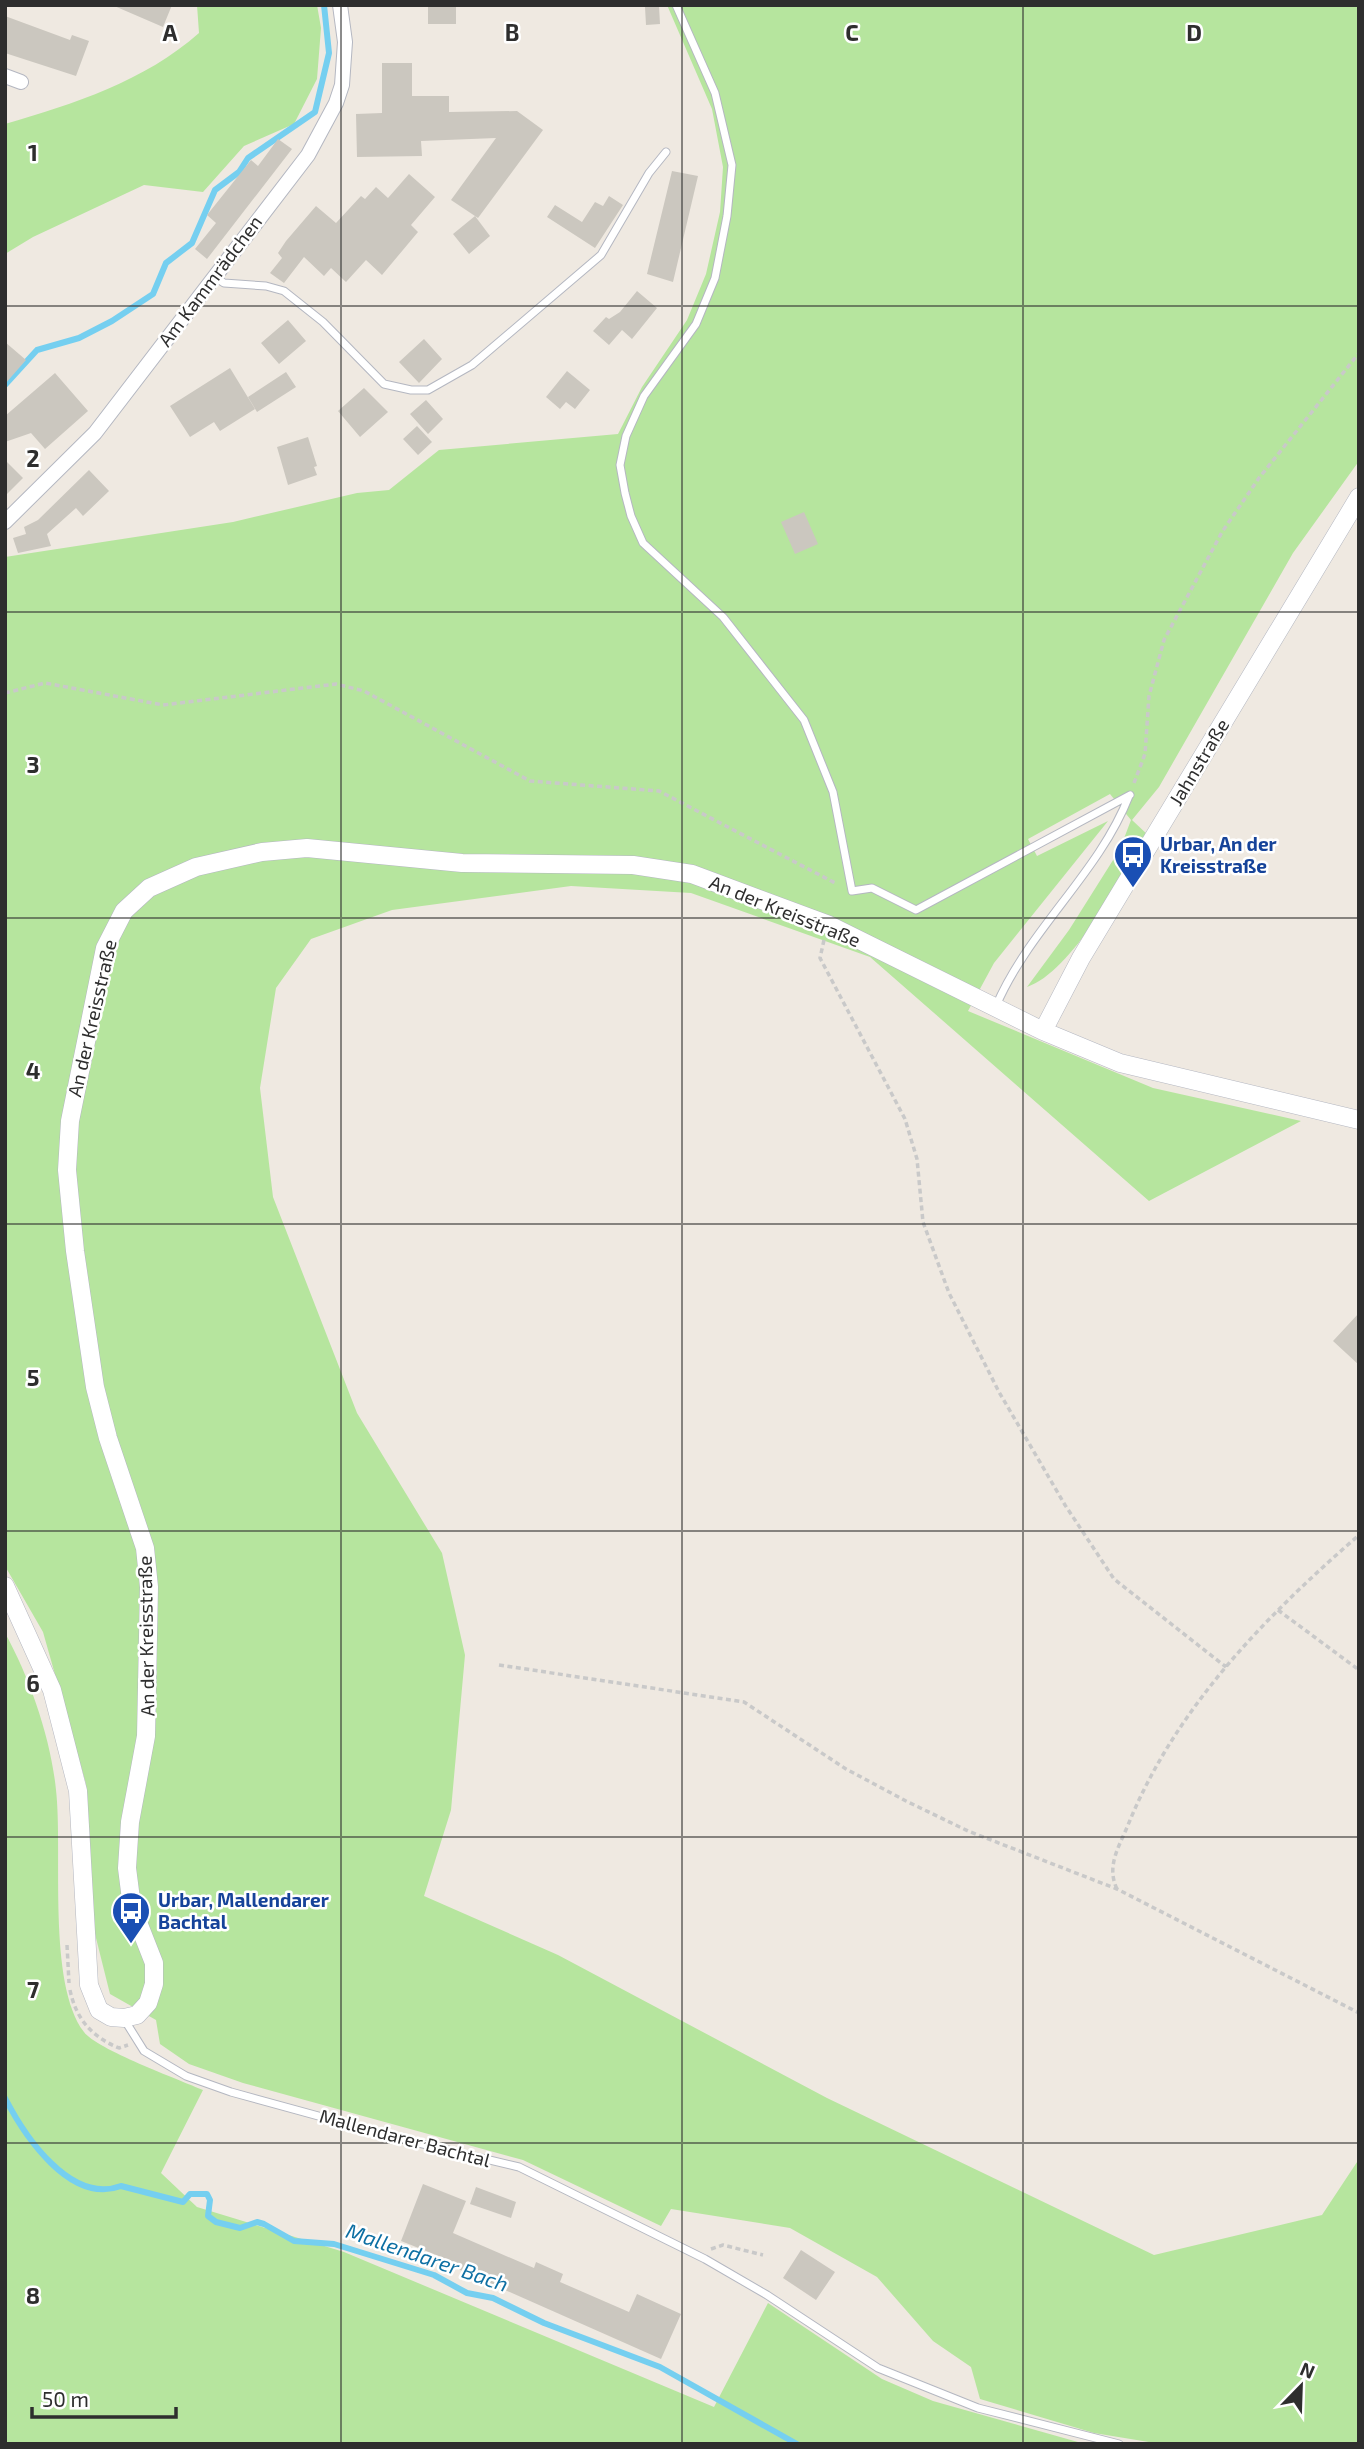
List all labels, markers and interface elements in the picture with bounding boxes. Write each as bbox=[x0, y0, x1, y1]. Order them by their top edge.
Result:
text: A bbox=[162, 18, 178, 46]
text: B bbox=[505, 18, 519, 46]
text: C bbox=[845, 18, 859, 46]
text: D bbox=[1186, 18, 1202, 46]
text: 1 bbox=[28, 138, 38, 166]
street label: Am Kammrädchen bbox=[153, 211, 266, 351]
text: 2 bbox=[26, 444, 40, 472]
street label: Jahnstraße bbox=[1164, 714, 1233, 809]
text: 3 bbox=[26, 750, 40, 778]
place label: Urbar, An der Kreisstraße bbox=[1160, 832, 1277, 877]
bus stop icon: Urbar, An der Kreisstraße bbox=[1112, 834, 1154, 889]
street label: An der Kreisstraße bbox=[706, 870, 864, 951]
street label: An der Kreisstraße bbox=[62, 937, 121, 1099]
text: 4 bbox=[26, 1056, 40, 1084]
text: 5 bbox=[27, 1363, 39, 1391]
street label: An der Kreisstraße bbox=[133, 1555, 158, 1717]
text: 6 bbox=[26, 1669, 40, 1697]
place label: Urbar, Mallendarer Bachtal bbox=[158, 1888, 329, 1933]
bus stop icon: Urbar, Mallendarer Bachtal bbox=[110, 1890, 152, 1945]
text: 7 bbox=[27, 1975, 39, 2003]
street label: Mallendarer Bachtal bbox=[317, 2104, 493, 2171]
water label: Mallendarer Bach bbox=[343, 2217, 512, 2296]
text: 8 bbox=[26, 2281, 40, 2309]
north arrow bbox=[1266, 2351, 1336, 2421]
text: N bbox=[1297, 2357, 1319, 2383]
scale bar bbox=[32, 2376, 175, 2420]
text: 50 m bbox=[42, 2386, 89, 2411]

